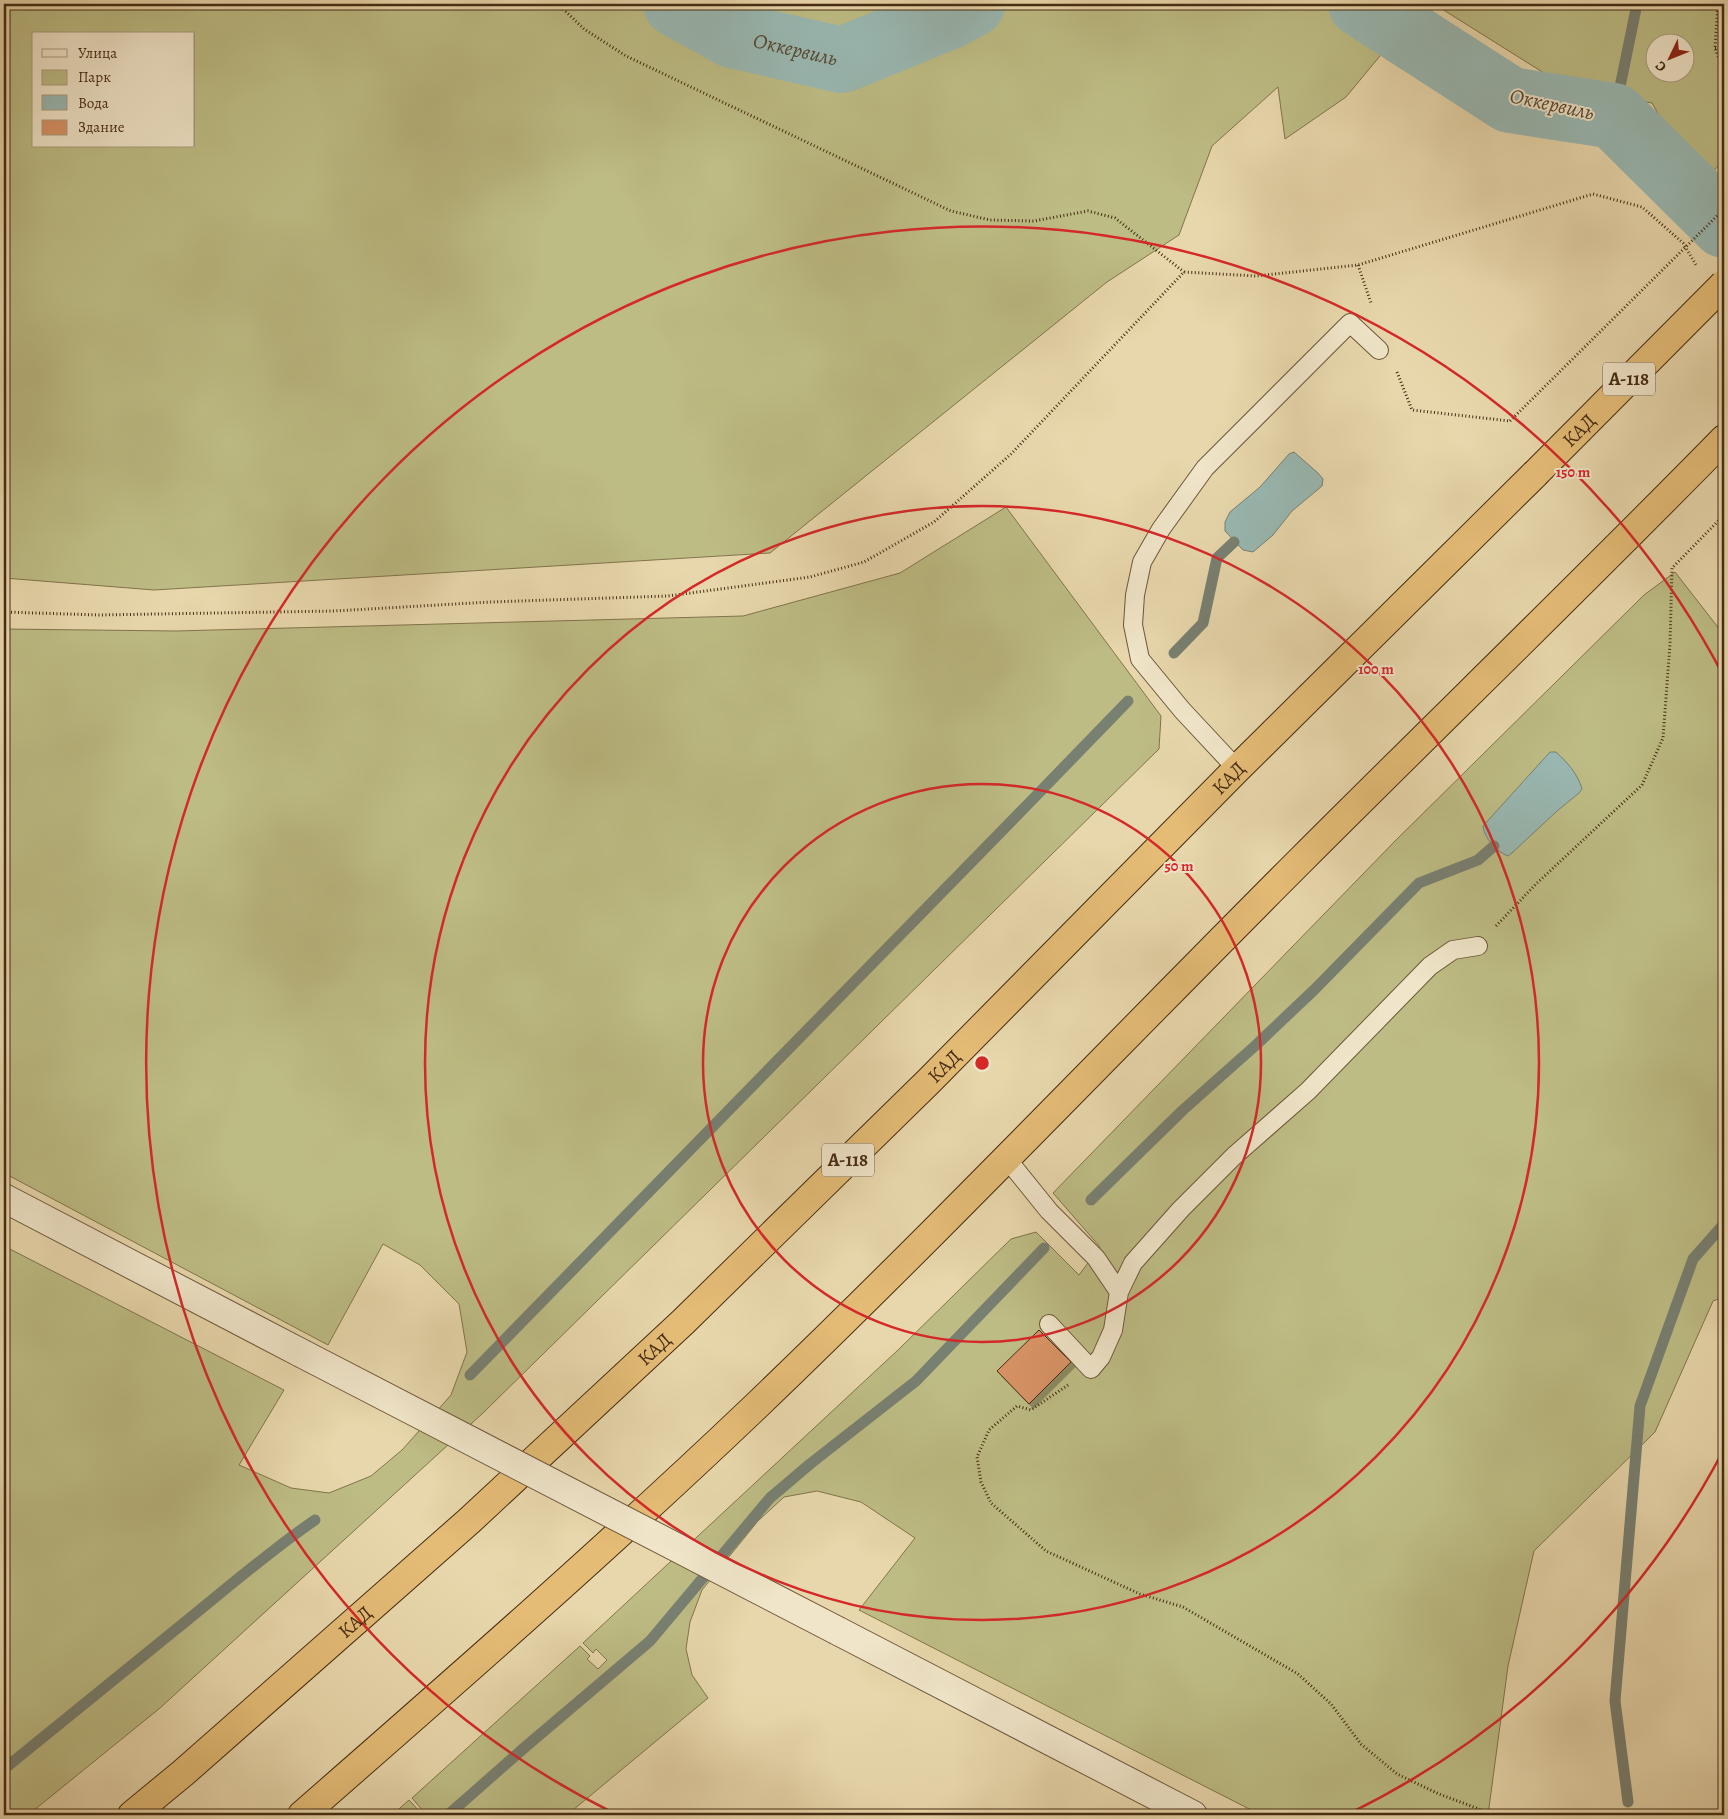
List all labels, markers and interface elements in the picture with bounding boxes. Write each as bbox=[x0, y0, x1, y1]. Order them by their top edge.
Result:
water label: Оккервиль bbox=[751, 26, 840, 73]
legend bbox=[32, 32, 195, 148]
north arrow bbox=[1646, 32, 1696, 82]
text: Улица bbox=[78, 43, 117, 63]
text: С bbox=[1651, 57, 1671, 76]
text: Парк bbox=[78, 67, 111, 87]
water label: Оккервиль bbox=[1507, 81, 1597, 127]
text: Вода bbox=[78, 93, 109, 113]
text: Здание bbox=[78, 117, 125, 137]
road number: А-118 bbox=[1603, 362, 1655, 396]
street label: КАД bbox=[1556, 407, 1601, 453]
text: 150 m bbox=[1556, 462, 1591, 482]
text: 100 m bbox=[1358, 659, 1394, 679]
street label: КАД bbox=[1206, 755, 1251, 801]
text: 50 m bbox=[1164, 856, 1194, 876]
street label: КАД bbox=[921, 1043, 967, 1089]
centre of rings bbox=[973, 1054, 991, 1072]
road number: А-118 bbox=[822, 1144, 874, 1176]
street label: КАД bbox=[631, 1326, 677, 1371]
street label: КАД bbox=[332, 1599, 378, 1644]

